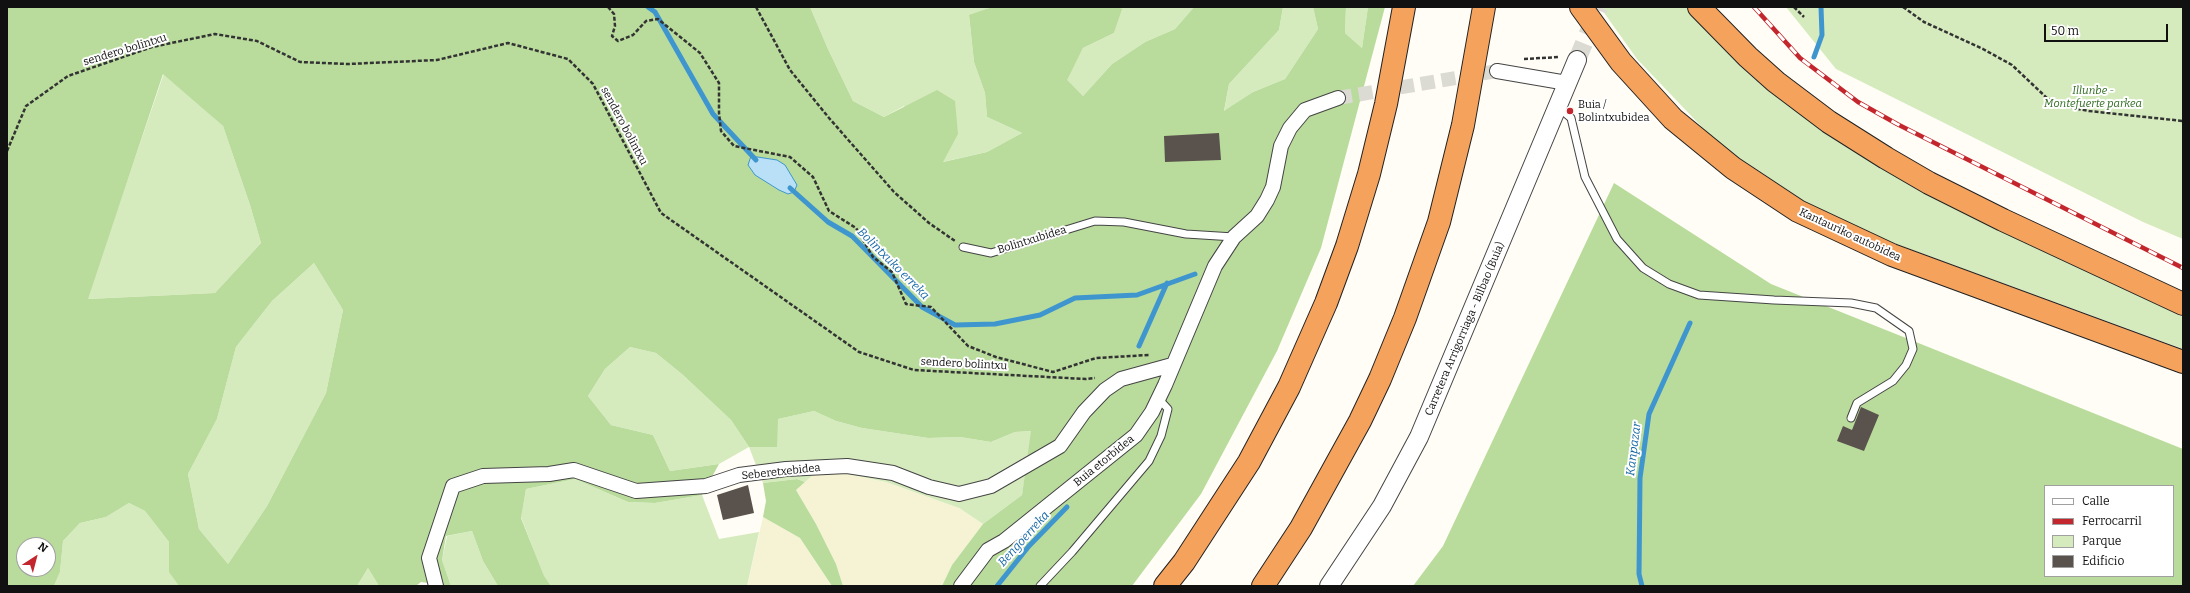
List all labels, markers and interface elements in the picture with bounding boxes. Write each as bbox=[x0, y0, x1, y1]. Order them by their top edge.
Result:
scale bar bbox=[2046, 16, 2170, 42]
text: 50 m bbox=[2051, 24, 2079, 38]
street label: sendero bolintxu bbox=[82, 31, 168, 69]
park label: Illunbe - Montefuerte parkea bbox=[2044, 84, 2142, 110]
street label: sendero bolintxu bbox=[598, 85, 650, 167]
place label: Buia / Bolintxubidea bbox=[1578, 98, 1650, 124]
marker: Buia / Bolintxubidea bbox=[1565, 106, 1575, 116]
street label: Kantauriko autobidea bbox=[1797, 206, 1903, 264]
street label: Bolintxubidea bbox=[996, 223, 1068, 257]
water label: Bolintxuko erreka bbox=[854, 225, 932, 303]
street label: Carretera Arrigorriaga - Bilbao (Buia) bbox=[1422, 240, 1508, 418]
street label: sendero bolintxu bbox=[920, 355, 1008, 373]
water label: Kanpazar bbox=[1624, 421, 1644, 477]
street label: Buia etorbidea bbox=[1071, 433, 1137, 489]
street label: Seberetxebidea bbox=[741, 461, 821, 483]
legend bbox=[2044, 485, 2174, 577]
text: Calle bbox=[2082, 494, 2110, 508]
water label: Bengoerreka bbox=[995, 508, 1053, 570]
text: Ferrocarril bbox=[2082, 514, 2142, 528]
text: Parque bbox=[2082, 534, 2121, 548]
north arrow bbox=[16, 537, 56, 577]
text: N bbox=[36, 540, 50, 555]
text: Edificio bbox=[2082, 554, 2124, 568]

